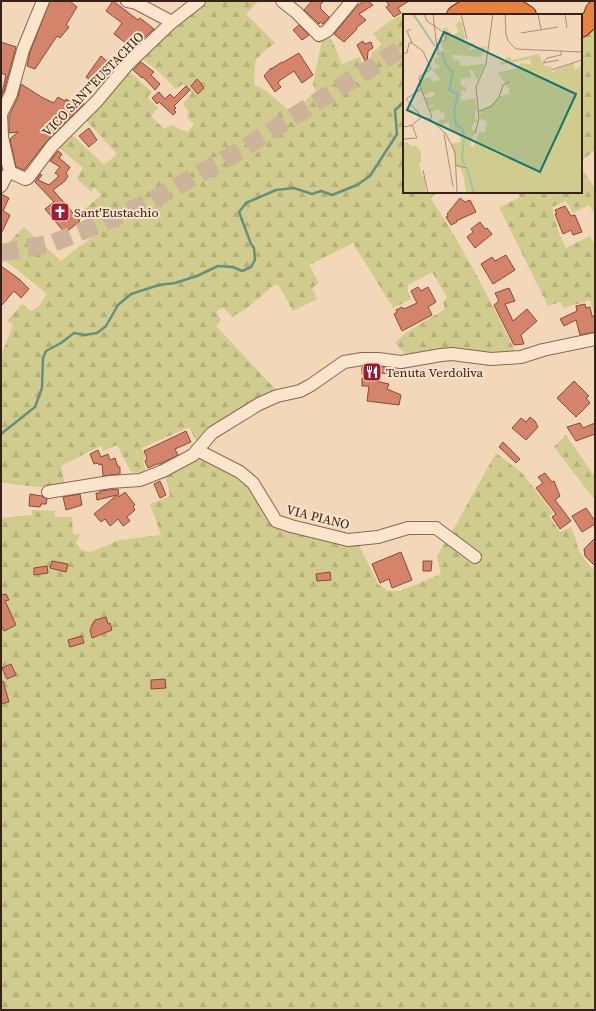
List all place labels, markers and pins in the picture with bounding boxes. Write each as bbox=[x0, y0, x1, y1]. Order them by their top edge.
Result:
church icon: Sant'Eustachio bbox=[49, 201, 71, 223]
place label: Sant'Eustachio bbox=[74, 204, 159, 221]
restaurant icon: Tenuta Verdoliva bbox=[361, 361, 383, 383]
place label: Tenuta Verdoliva bbox=[386, 364, 484, 381]

